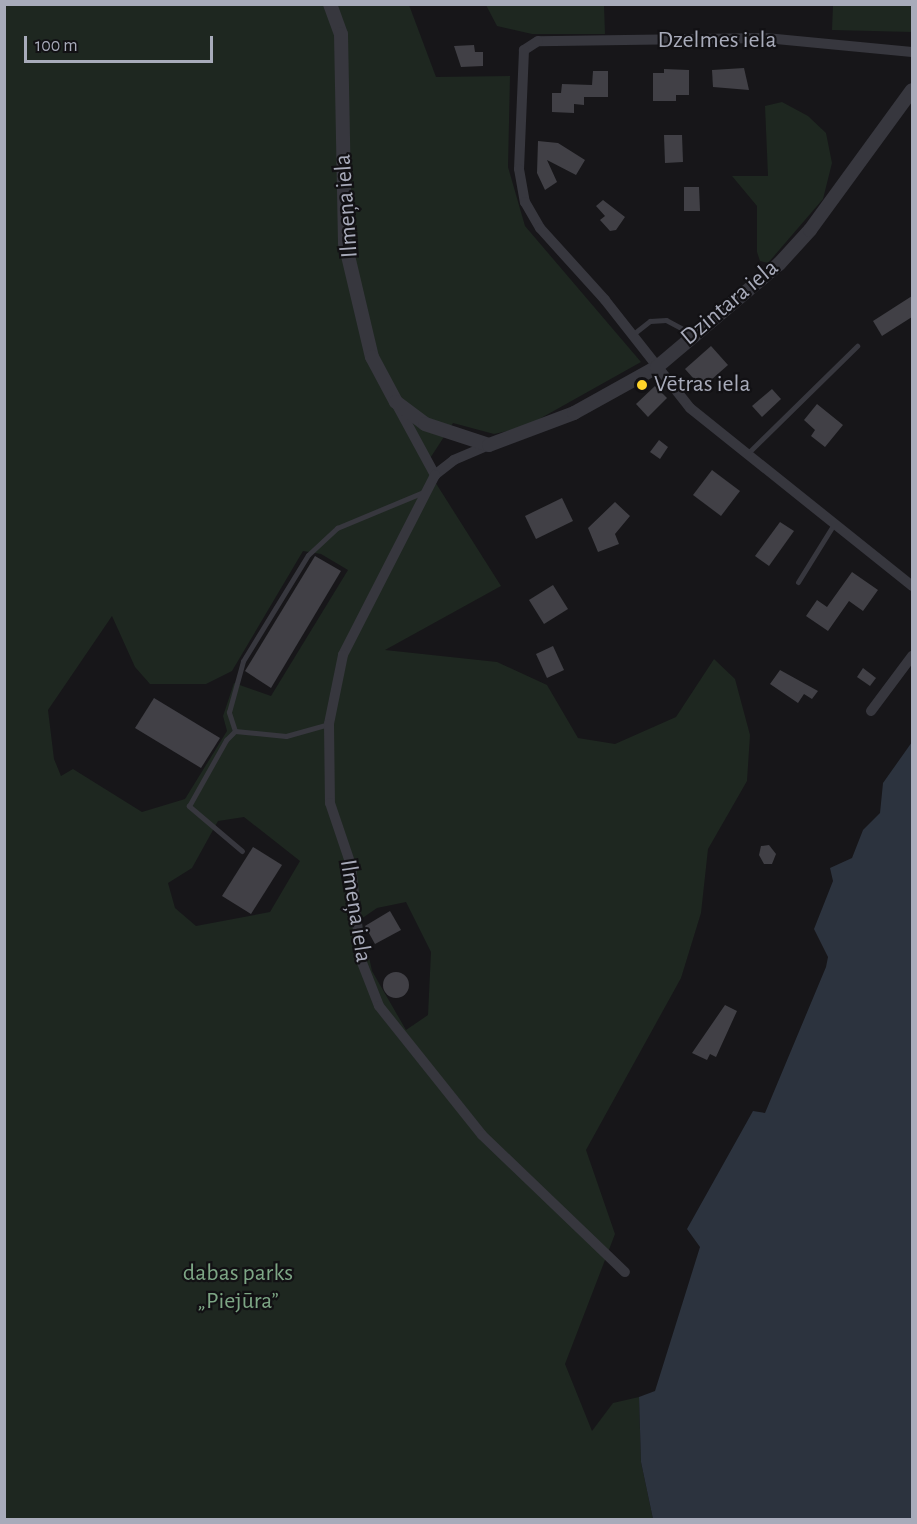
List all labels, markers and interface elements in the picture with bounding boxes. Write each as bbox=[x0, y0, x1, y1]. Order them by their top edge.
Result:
scale bar bbox=[27, 24, 216, 62]
street label: Dzelmes iela bbox=[657, 27, 777, 55]
text: 100 m bbox=[35, 37, 78, 55]
street label: Ilmeņa iela bbox=[329, 153, 365, 259]
street label: Dzintara iela bbox=[675, 254, 785, 352]
place label: Vētras iela bbox=[654, 371, 751, 399]
marker: Vētras iela bbox=[635, 378, 649, 392]
street label: Ilmeņa iela bbox=[333, 857, 377, 965]
park label: dabas parks „Piejūra” bbox=[183, 1260, 293, 1316]

